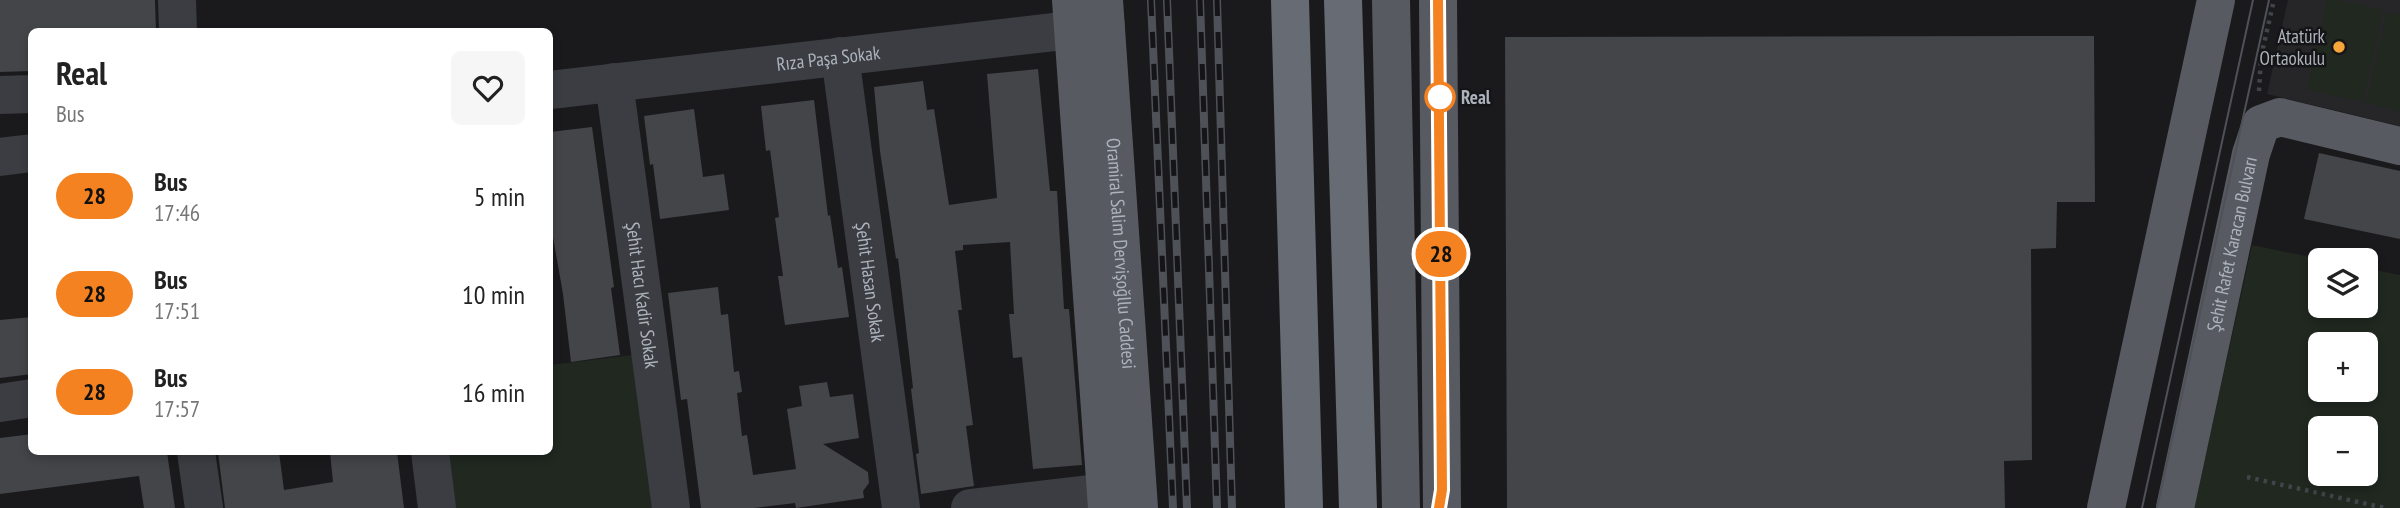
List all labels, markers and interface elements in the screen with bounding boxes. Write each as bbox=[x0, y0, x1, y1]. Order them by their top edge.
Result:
place label: Atatürk Ortaokulu bbox=[2260, 24, 2326, 70]
marker: Atatürk Ortaokulu bbox=[2331, 39, 2347, 55]
street label: Rıza Paşa Sokak bbox=[775, 40, 882, 76]
text: Real bbox=[56, 51, 107, 94]
button: heart bbox=[451, 51, 525, 125]
marker: Real bbox=[1425, 82, 1455, 112]
place label: Real bbox=[1461, 85, 1491, 109]
text: Bus bbox=[56, 99, 85, 128]
street label: Oramiral Salim Dervişoğllu Caddesi bbox=[1102, 137, 1141, 370]
street label: Şehit Rafet Karacan Bulvarı bbox=[2201, 154, 2262, 334]
text: Bus bbox=[154, 165, 187, 198]
text: 28 bbox=[83, 180, 106, 211]
text: 5 min bbox=[474, 180, 525, 213]
text: 17:46 bbox=[154, 198, 200, 227]
street label: Şehit Hacı Kadir Sokak bbox=[621, 220, 664, 370]
street label: Şehit Hasan Sokak bbox=[851, 221, 891, 344]
line badge: 28 bbox=[1410, 231, 1472, 277]
text: 28 bbox=[1430, 238, 1452, 269]
map controls bbox=[2308, 248, 2378, 486]
button: layers bbox=[2308, 248, 2378, 318]
text: Bus bbox=[154, 263, 187, 296]
text: 28 bbox=[83, 278, 106, 309]
text: 10 min bbox=[462, 278, 525, 311]
text: 17:51 bbox=[154, 296, 200, 325]
button: + bbox=[2308, 332, 2378, 402]
text: Bus bbox=[154, 361, 187, 394]
text: 28 bbox=[83, 376, 106, 407]
text: 16 min bbox=[462, 376, 525, 409]
text: 17:57 bbox=[154, 394, 200, 423]
button: − bbox=[2308, 416, 2378, 486]

